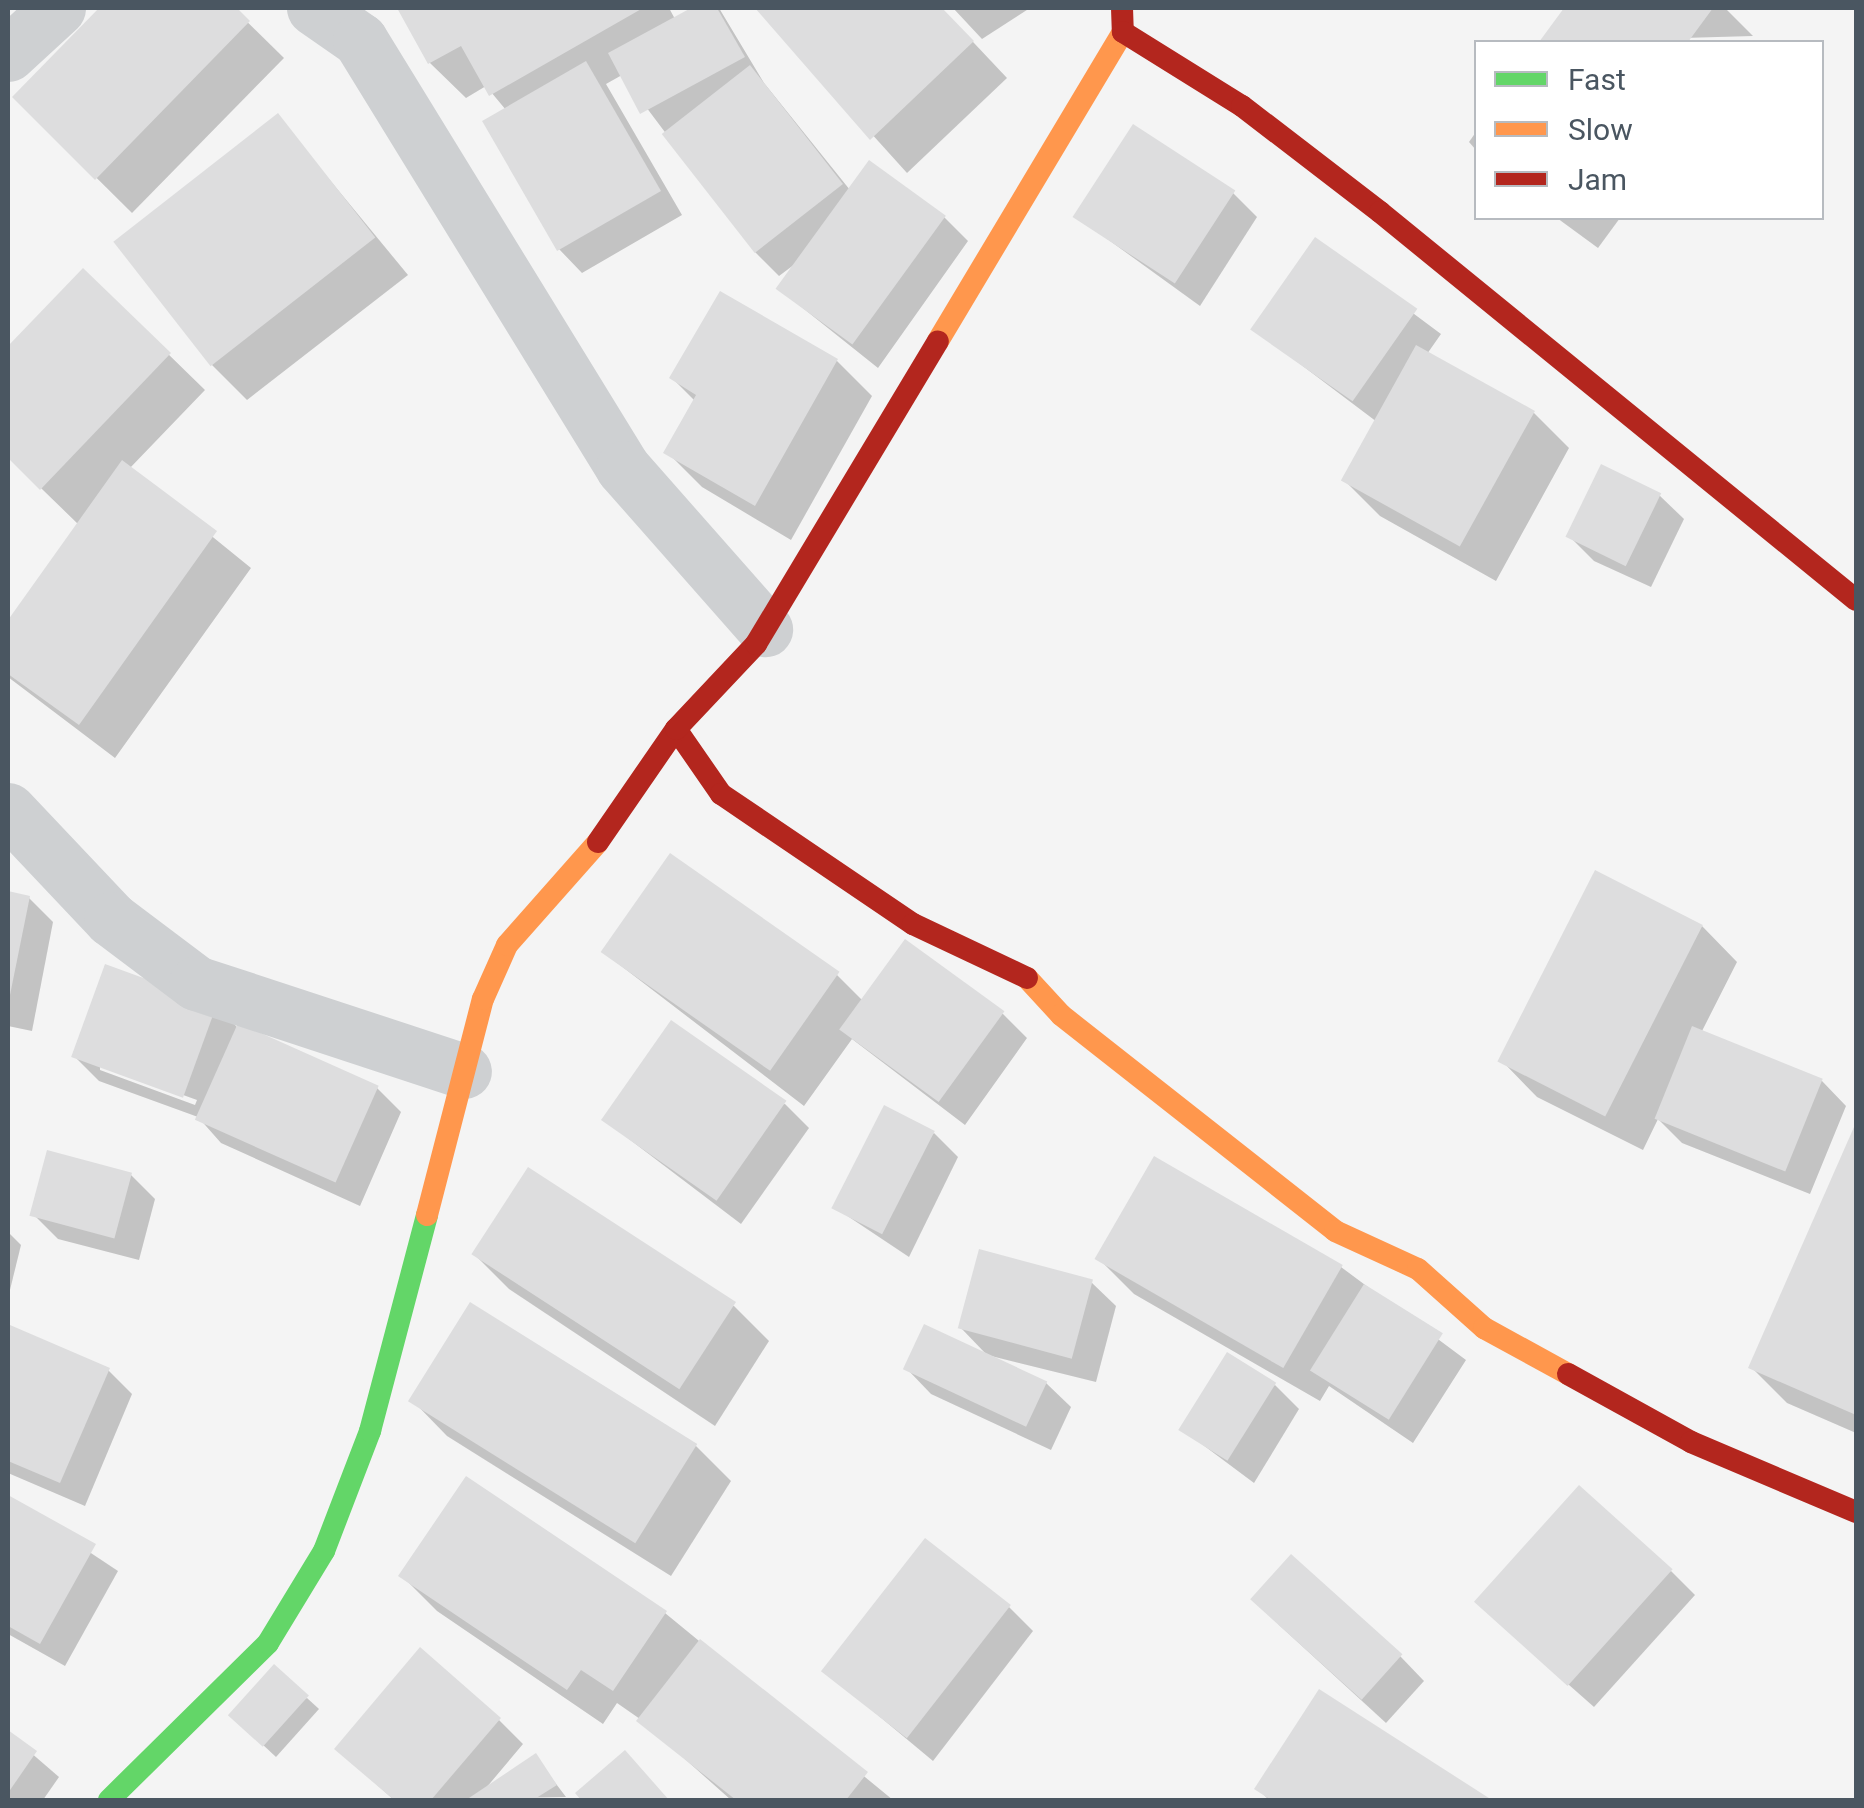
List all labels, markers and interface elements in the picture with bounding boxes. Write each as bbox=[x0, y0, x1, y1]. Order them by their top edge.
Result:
legend bbox=[1474, 40, 1824, 220]
text: Fast bbox=[1568, 62, 1626, 97]
text: Slow bbox=[1568, 112, 1633, 147]
text: Jam bbox=[1568, 162, 1627, 197]

